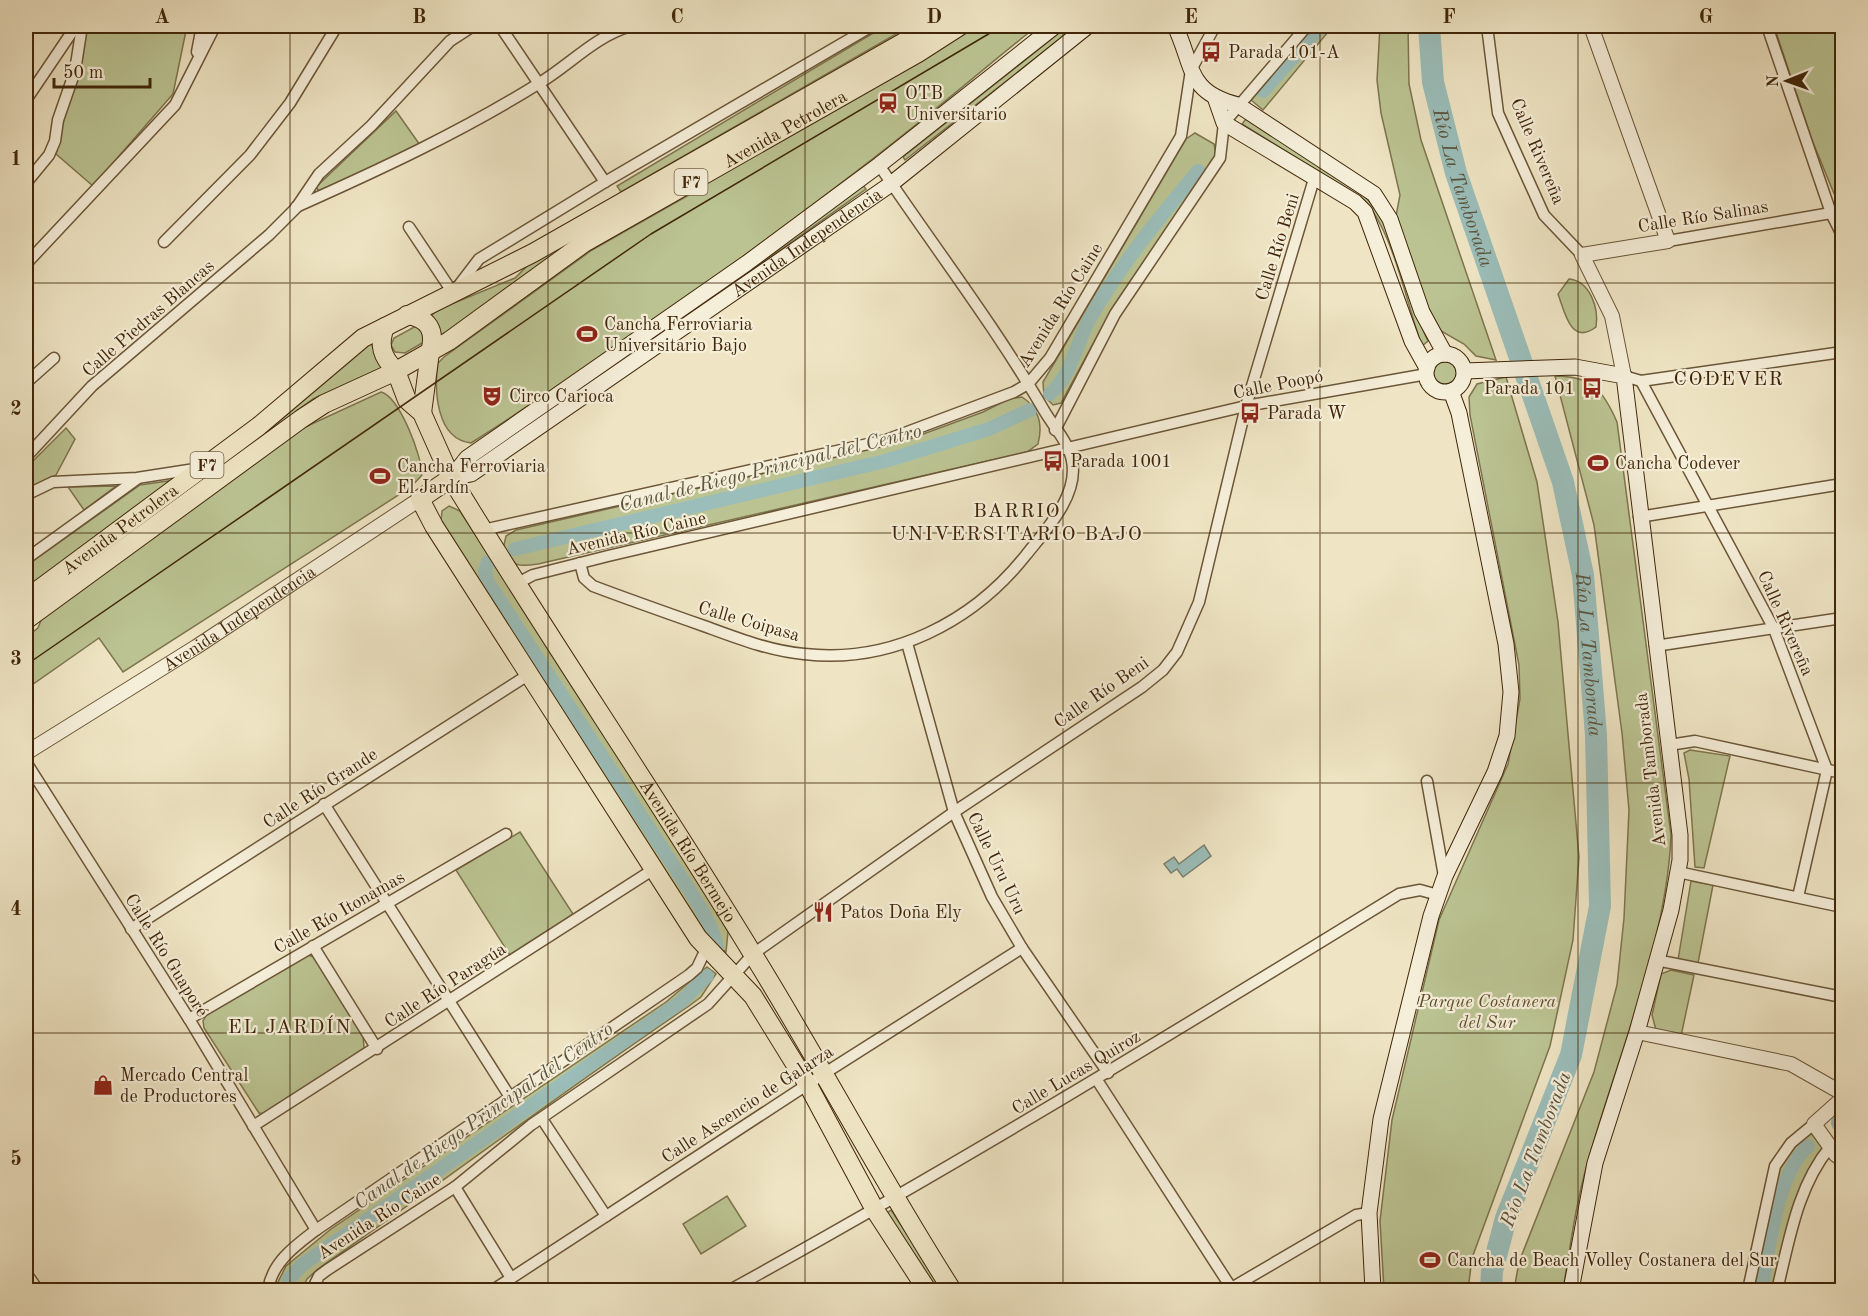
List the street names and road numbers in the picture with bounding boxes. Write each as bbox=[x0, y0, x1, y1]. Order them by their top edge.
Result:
street label: Avenida Petrolera bbox=[720, 87, 850, 172]
street label: Calle Rivereña bbox=[1507, 96, 1567, 207]
road number: F7 bbox=[674, 169, 708, 195]
street label: Avenida Independencia bbox=[728, 185, 886, 301]
street label: Calle Río Beni bbox=[1253, 191, 1303, 303]
street label: Calle Río Salinas bbox=[1637, 198, 1770, 236]
street label: Avenida Río Caine bbox=[1015, 240, 1106, 371]
street label: Calle Piedras Blancas bbox=[79, 257, 218, 381]
street label: Calle Poopó bbox=[1232, 367, 1325, 403]
road number: F7 bbox=[190, 452, 224, 478]
street label: Avenida Petrolera bbox=[59, 481, 182, 579]
street label: Avenida Río Caine bbox=[565, 509, 708, 559]
street label: Avenida Independencia bbox=[160, 563, 319, 675]
street label: Calle Rivereña bbox=[1754, 568, 1816, 679]
street label: Calle Coipasa bbox=[696, 599, 802, 645]
street label: Calle Río Beni bbox=[1051, 654, 1152, 732]
street label: Avenida Tamborada bbox=[1633, 692, 1669, 848]
street label: Calle Río Grande bbox=[260, 745, 381, 832]
street label: Avenida Río Bermejo bbox=[636, 777, 739, 926]
street label: Calle Uru Uru bbox=[964, 810, 1029, 918]
street label: Calle Río Itonamas bbox=[271, 868, 408, 958]
street label: Calle Río Guaporé bbox=[121, 891, 211, 1020]
street label: Calle Río Paragúa bbox=[382, 940, 509, 1032]
street label: Calle Lucas Quiroz bbox=[1009, 1027, 1144, 1118]
street label: Calle Ascencio de Galarza bbox=[659, 1043, 837, 1167]
street label: Avenida Río Caine bbox=[315, 1170, 444, 1263]

